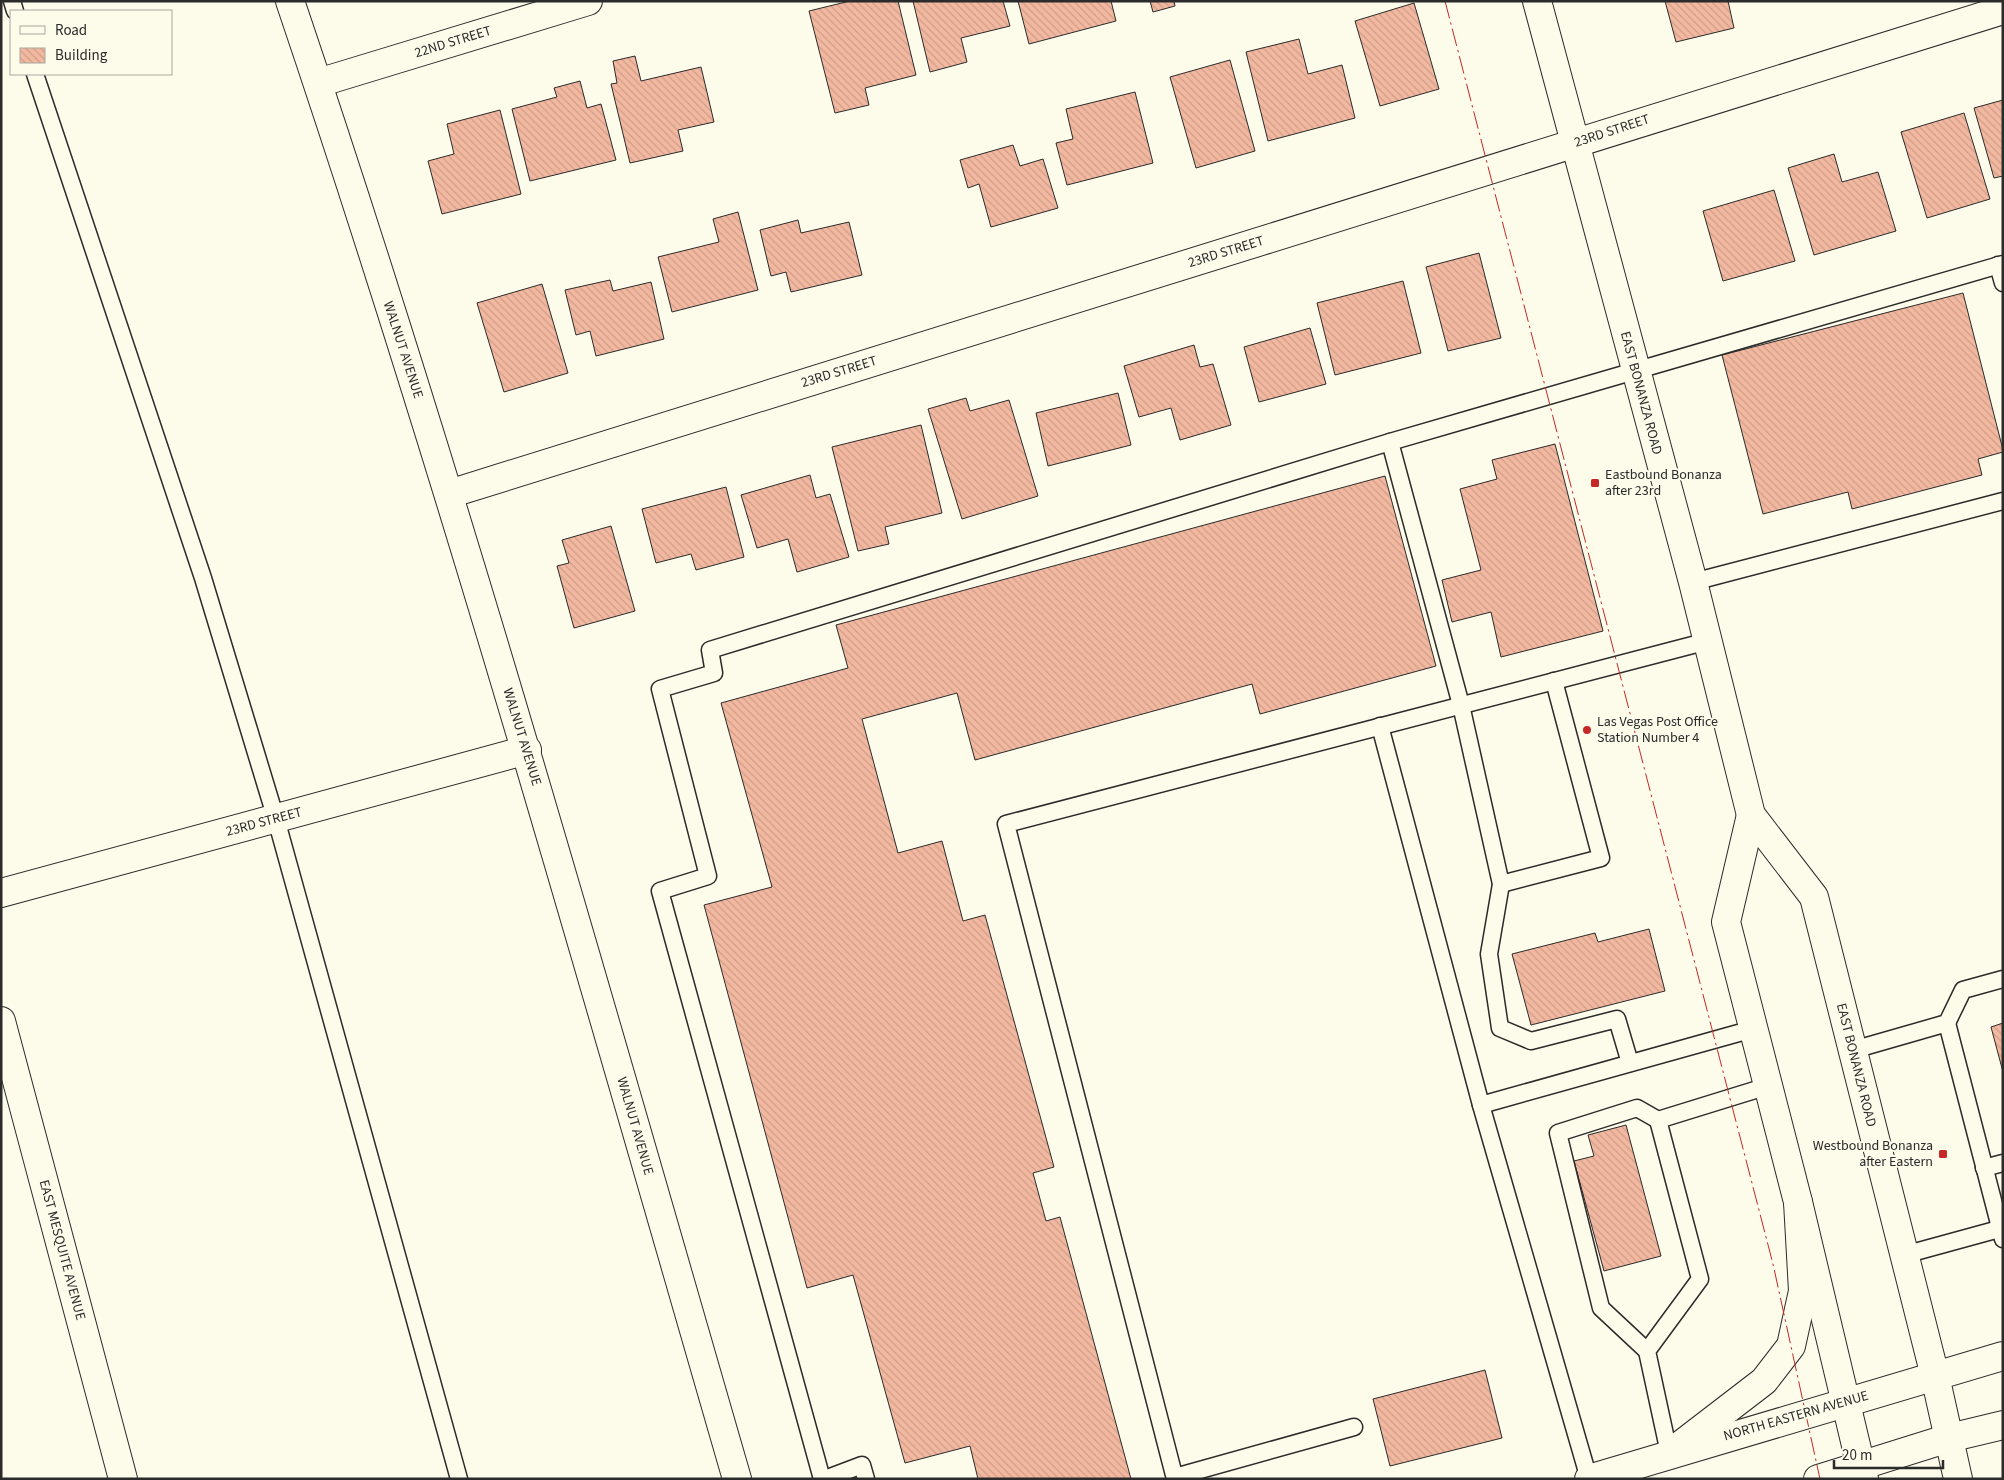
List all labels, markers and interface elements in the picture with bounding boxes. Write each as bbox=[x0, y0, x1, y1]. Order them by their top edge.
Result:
legend bbox=[10, 10, 172, 75]
text: Road bbox=[55, 20, 87, 41]
street label: 22ND STREET bbox=[412, 21, 494, 63]
text: Building bbox=[55, 45, 108, 66]
street label: 23RD STREET bbox=[1572, 109, 1653, 153]
street label: 23RD STREET bbox=[1186, 231, 1267, 273]
street label: WALNUT AVENUE bbox=[378, 299, 428, 401]
street label: EAST BONANZA ROAD bbox=[1615, 329, 1667, 457]
street label: 23RD STREET bbox=[799, 351, 880, 393]
place label: Eastbound Bonanza after 23rd bbox=[1605, 465, 1722, 501]
marker: Eastbound Bonanza after 23rd bbox=[1589, 477, 1601, 489]
street label: WALNUT AVENUE bbox=[498, 686, 546, 788]
place label: Las Vegas Post Office Station Number 4 bbox=[1597, 712, 1718, 748]
marker: Las Vegas Post Office Station Number 4 bbox=[1581, 724, 1593, 736]
street label: 23RD STREET bbox=[224, 802, 305, 842]
street label: EAST BONANZA ROAD bbox=[1831, 1001, 1881, 1129]
street label: WALNUT AVENUE bbox=[611, 1075, 659, 1177]
place label: Westbound Bonanza after Eastern bbox=[1813, 1136, 1933, 1172]
marker: Westbound Bonanza after Eastern bbox=[1937, 1148, 1949, 1160]
street label: EAST MESQUITE AVENUE bbox=[34, 1178, 90, 1322]
street label: NORTH EASTERN AVENUE bbox=[1721, 1386, 1871, 1446]
scale bar bbox=[1834, 1438, 1943, 1470]
text: 20 m bbox=[1842, 1445, 1872, 1466]

